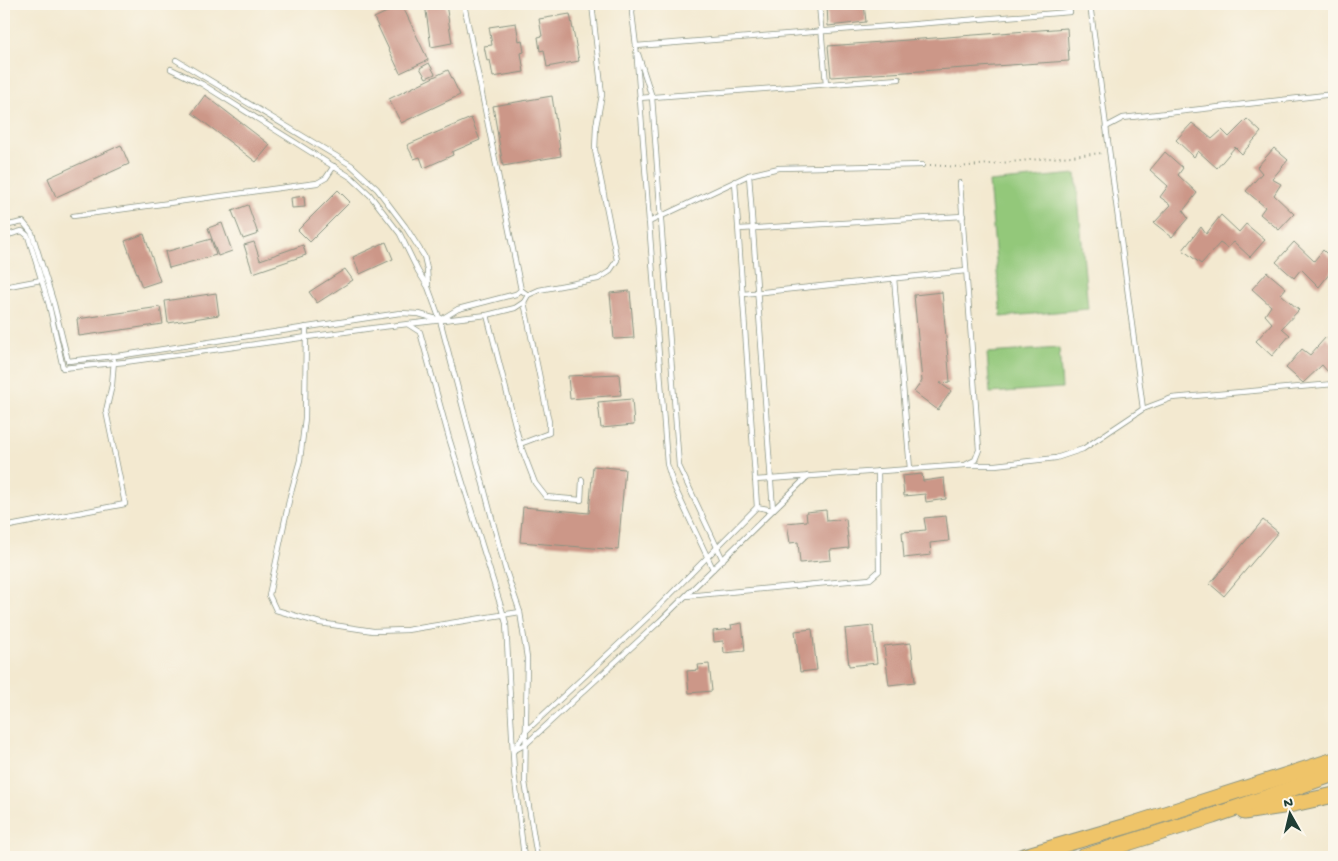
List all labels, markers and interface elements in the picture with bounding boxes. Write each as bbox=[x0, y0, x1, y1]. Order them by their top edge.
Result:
north arrow bbox=[1266, 788, 1316, 838]
text: N bbox=[1283, 795, 1294, 813]

